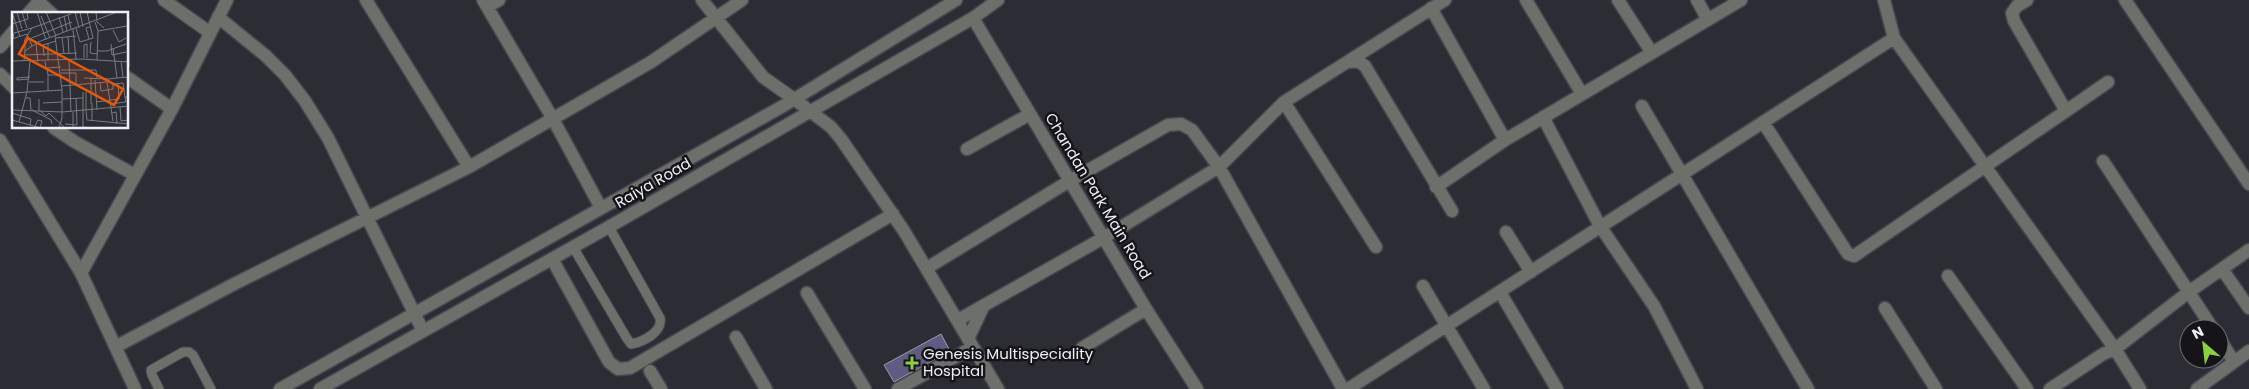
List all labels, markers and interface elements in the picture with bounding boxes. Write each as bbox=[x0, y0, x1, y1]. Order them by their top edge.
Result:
inset map bbox=[12, 12, 129, 129]
street label: Chandan Park Main Road bbox=[1040, 109, 1156, 283]
street label: Raiya Road bbox=[611, 152, 695, 213]
north arrow bbox=[2179, 319, 2229, 369]
text: N bbox=[2189, 321, 2207, 344]
place label: Genesis Multispeciality Hospital bbox=[923, 343, 1094, 381]
marker: Genesis Multispeciality Hospital bbox=[905, 356, 919, 370]

